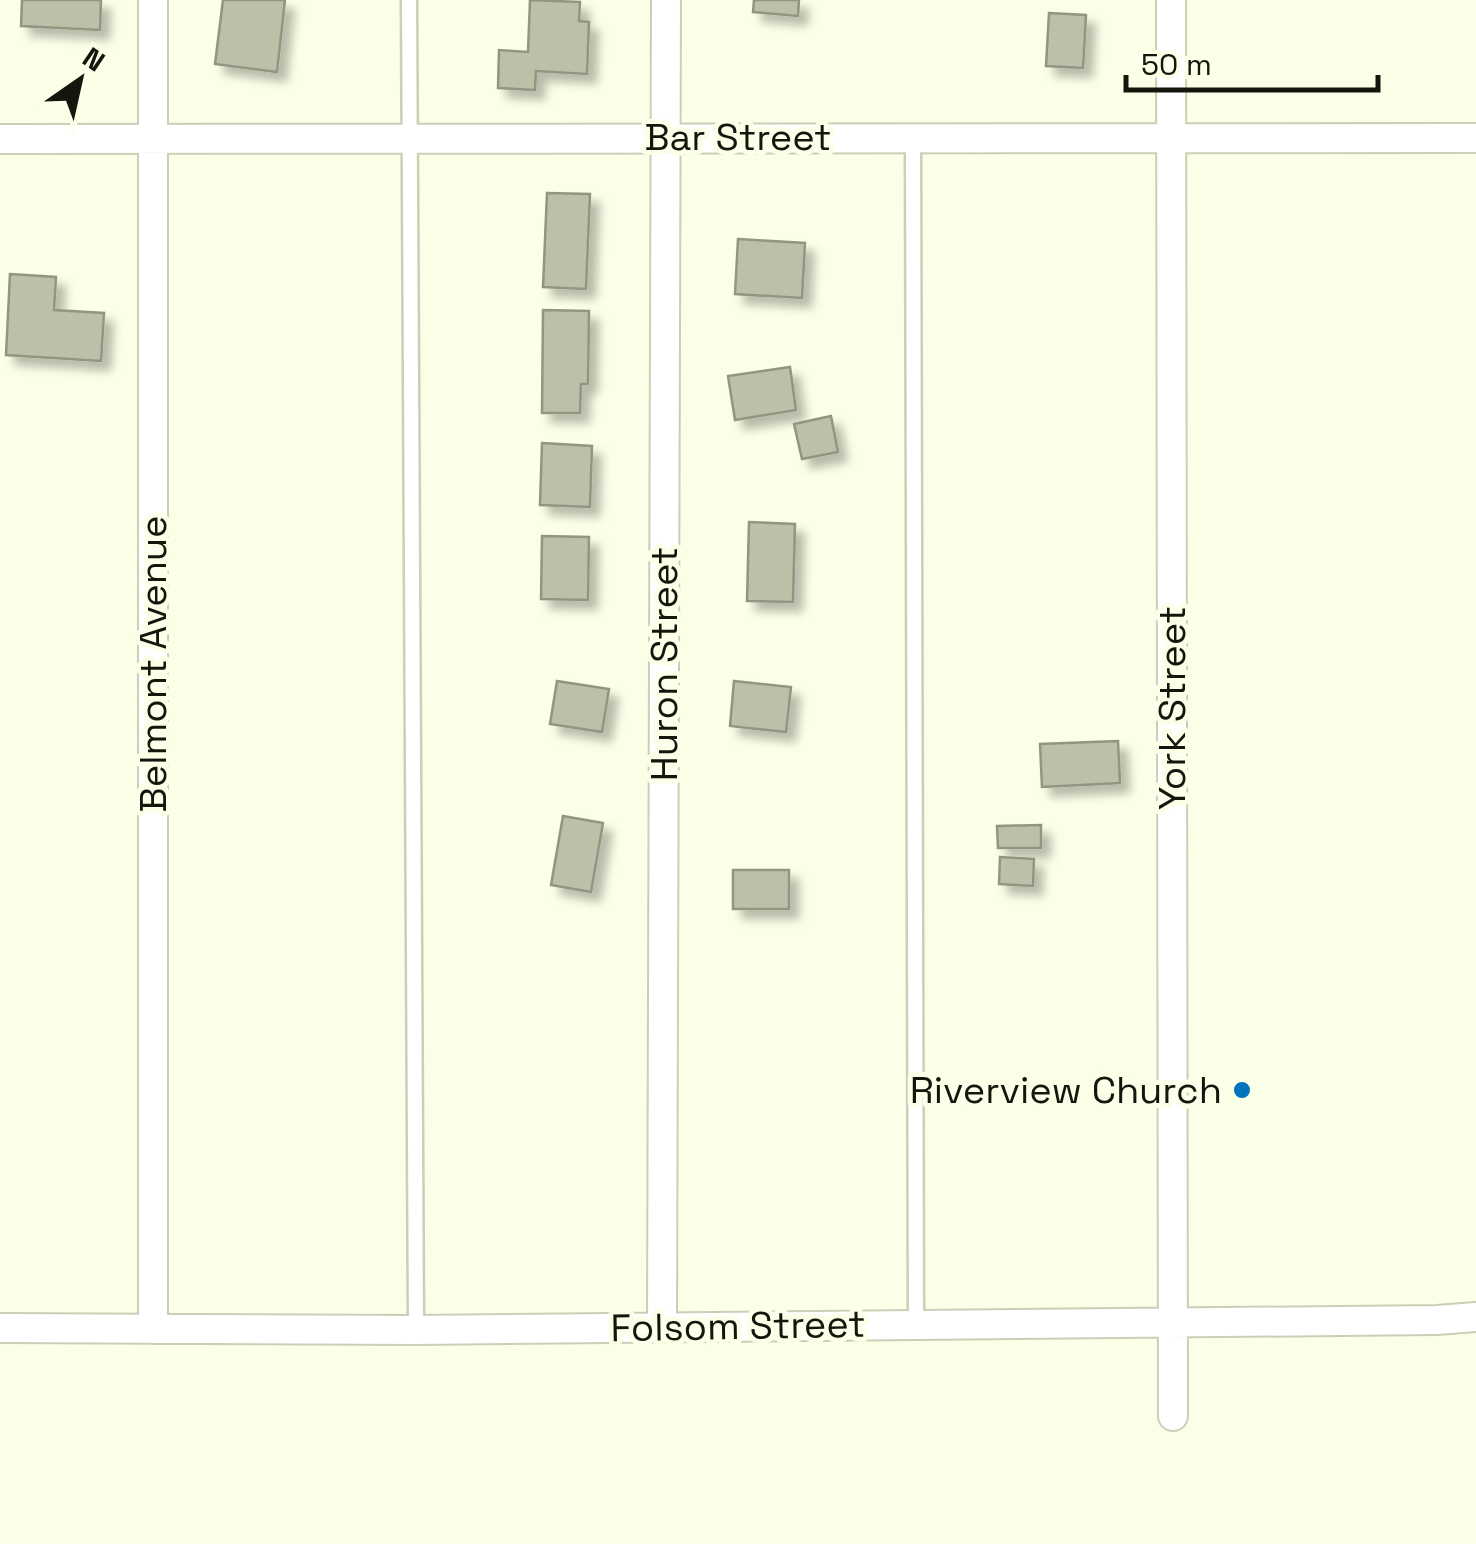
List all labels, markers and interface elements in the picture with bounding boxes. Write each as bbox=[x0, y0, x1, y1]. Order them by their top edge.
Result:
north arrow bbox=[30, 30, 130, 130]
scale bar bbox=[1126, 30, 1378, 92]
text: N bbox=[76, 39, 112, 79]
text: 50 m bbox=[1141, 45, 1212, 84]
street label: Bar Street bbox=[644, 113, 832, 161]
street label: Belmont Avenue bbox=[129, 516, 177, 812]
street label: Huron Street bbox=[640, 547, 688, 781]
street label: York Street bbox=[1148, 606, 1196, 810]
place label: Riverview Church bbox=[910, 1066, 1222, 1114]
marker: Riverview Church bbox=[1231, 1079, 1253, 1101]
street label: Folsom Street bbox=[610, 1300, 866, 1352]

